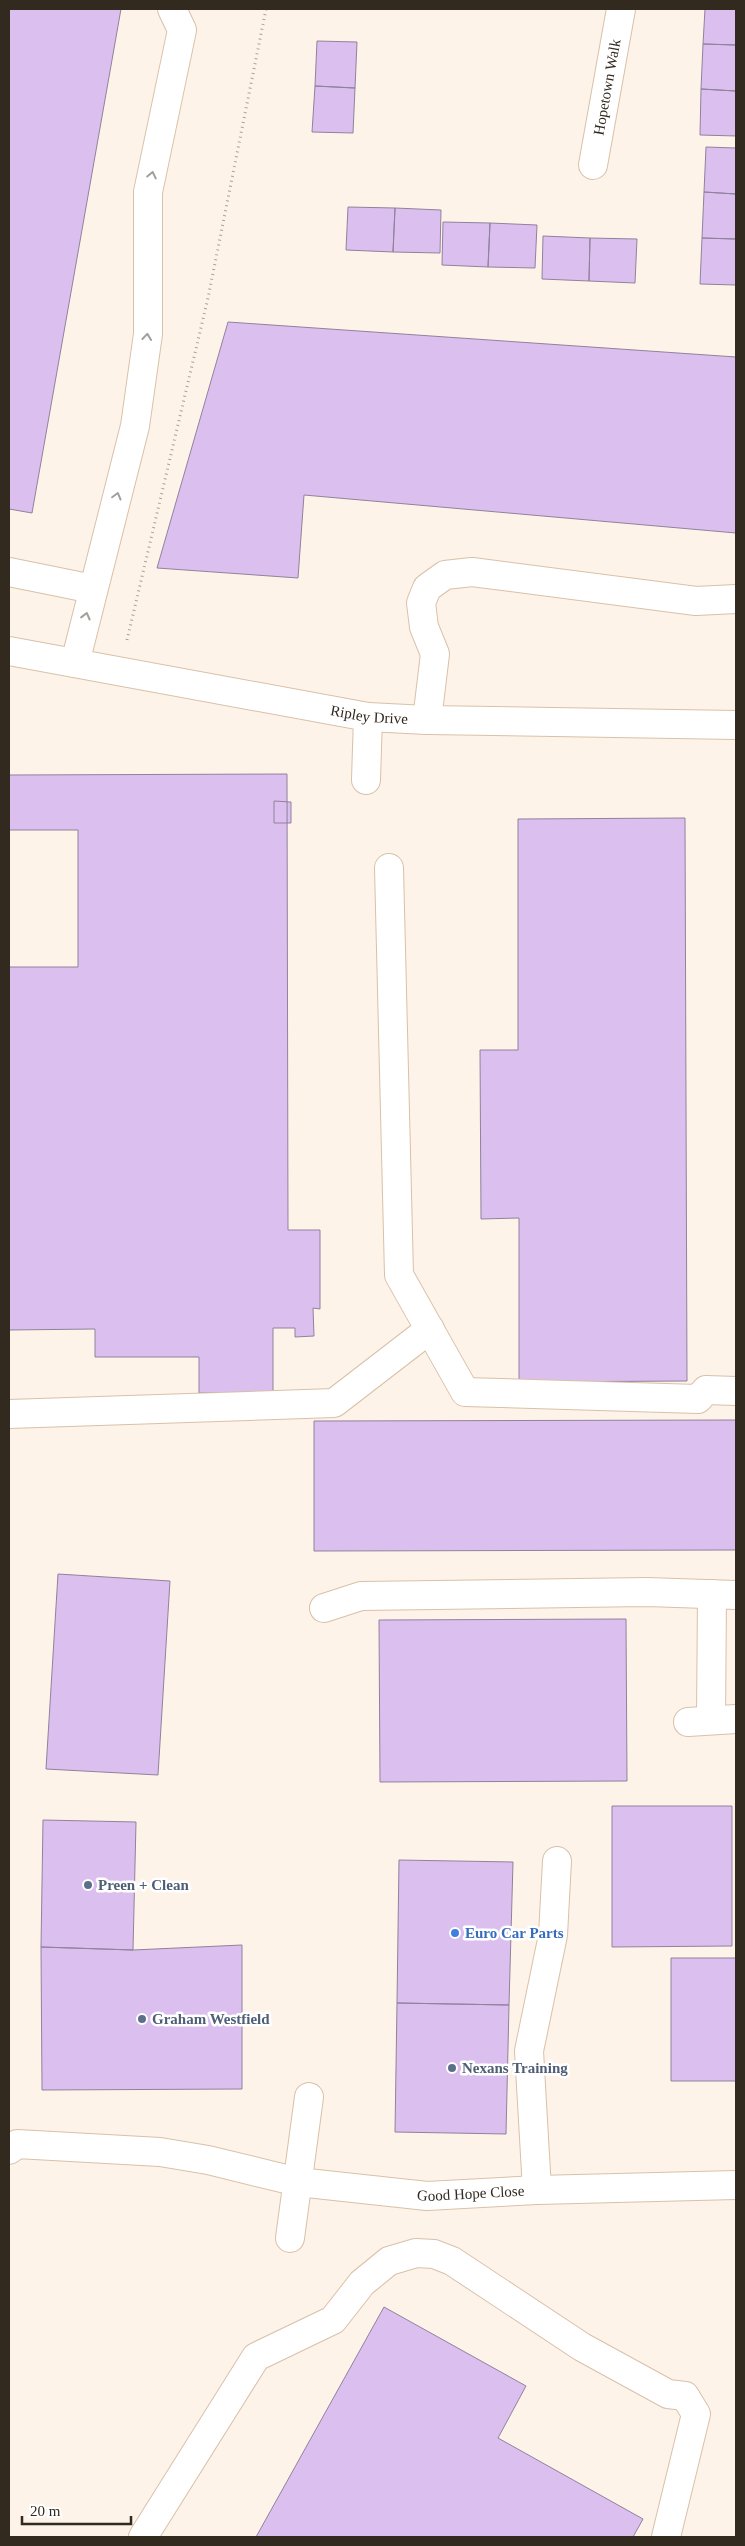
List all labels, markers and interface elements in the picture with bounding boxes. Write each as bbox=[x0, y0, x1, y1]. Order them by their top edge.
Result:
street label: Hopetown Walk bbox=[590, 37, 624, 137]
one-way arrow bbox=[146, 171, 157, 179]
one-way arrow bbox=[141, 333, 152, 341]
one-way arrow bbox=[111, 493, 121, 501]
one-way arrow bbox=[80, 612, 91, 621]
street label: Ripley Drive bbox=[329, 702, 409, 727]
place label: Preen + Clean bbox=[98, 1877, 189, 1893]
marker: Preen + Clean bbox=[82, 1879, 94, 1891]
place label: Euro Car Parts bbox=[465, 1925, 564, 1941]
marker: Euro Car Parts bbox=[449, 1927, 461, 1939]
place label: Graham Westfield bbox=[152, 2011, 270, 2027]
marker: Graham Westfield bbox=[136, 2013, 148, 2025]
place label: Nexans Training bbox=[462, 2060, 568, 2076]
marker: Nexans Training bbox=[446, 2062, 458, 2074]
street label: Good Hope Close bbox=[416, 2183, 525, 2204]
scale bar bbox=[22, 2494, 131, 2526]
text: 20 m bbox=[30, 2503, 61, 2519]

